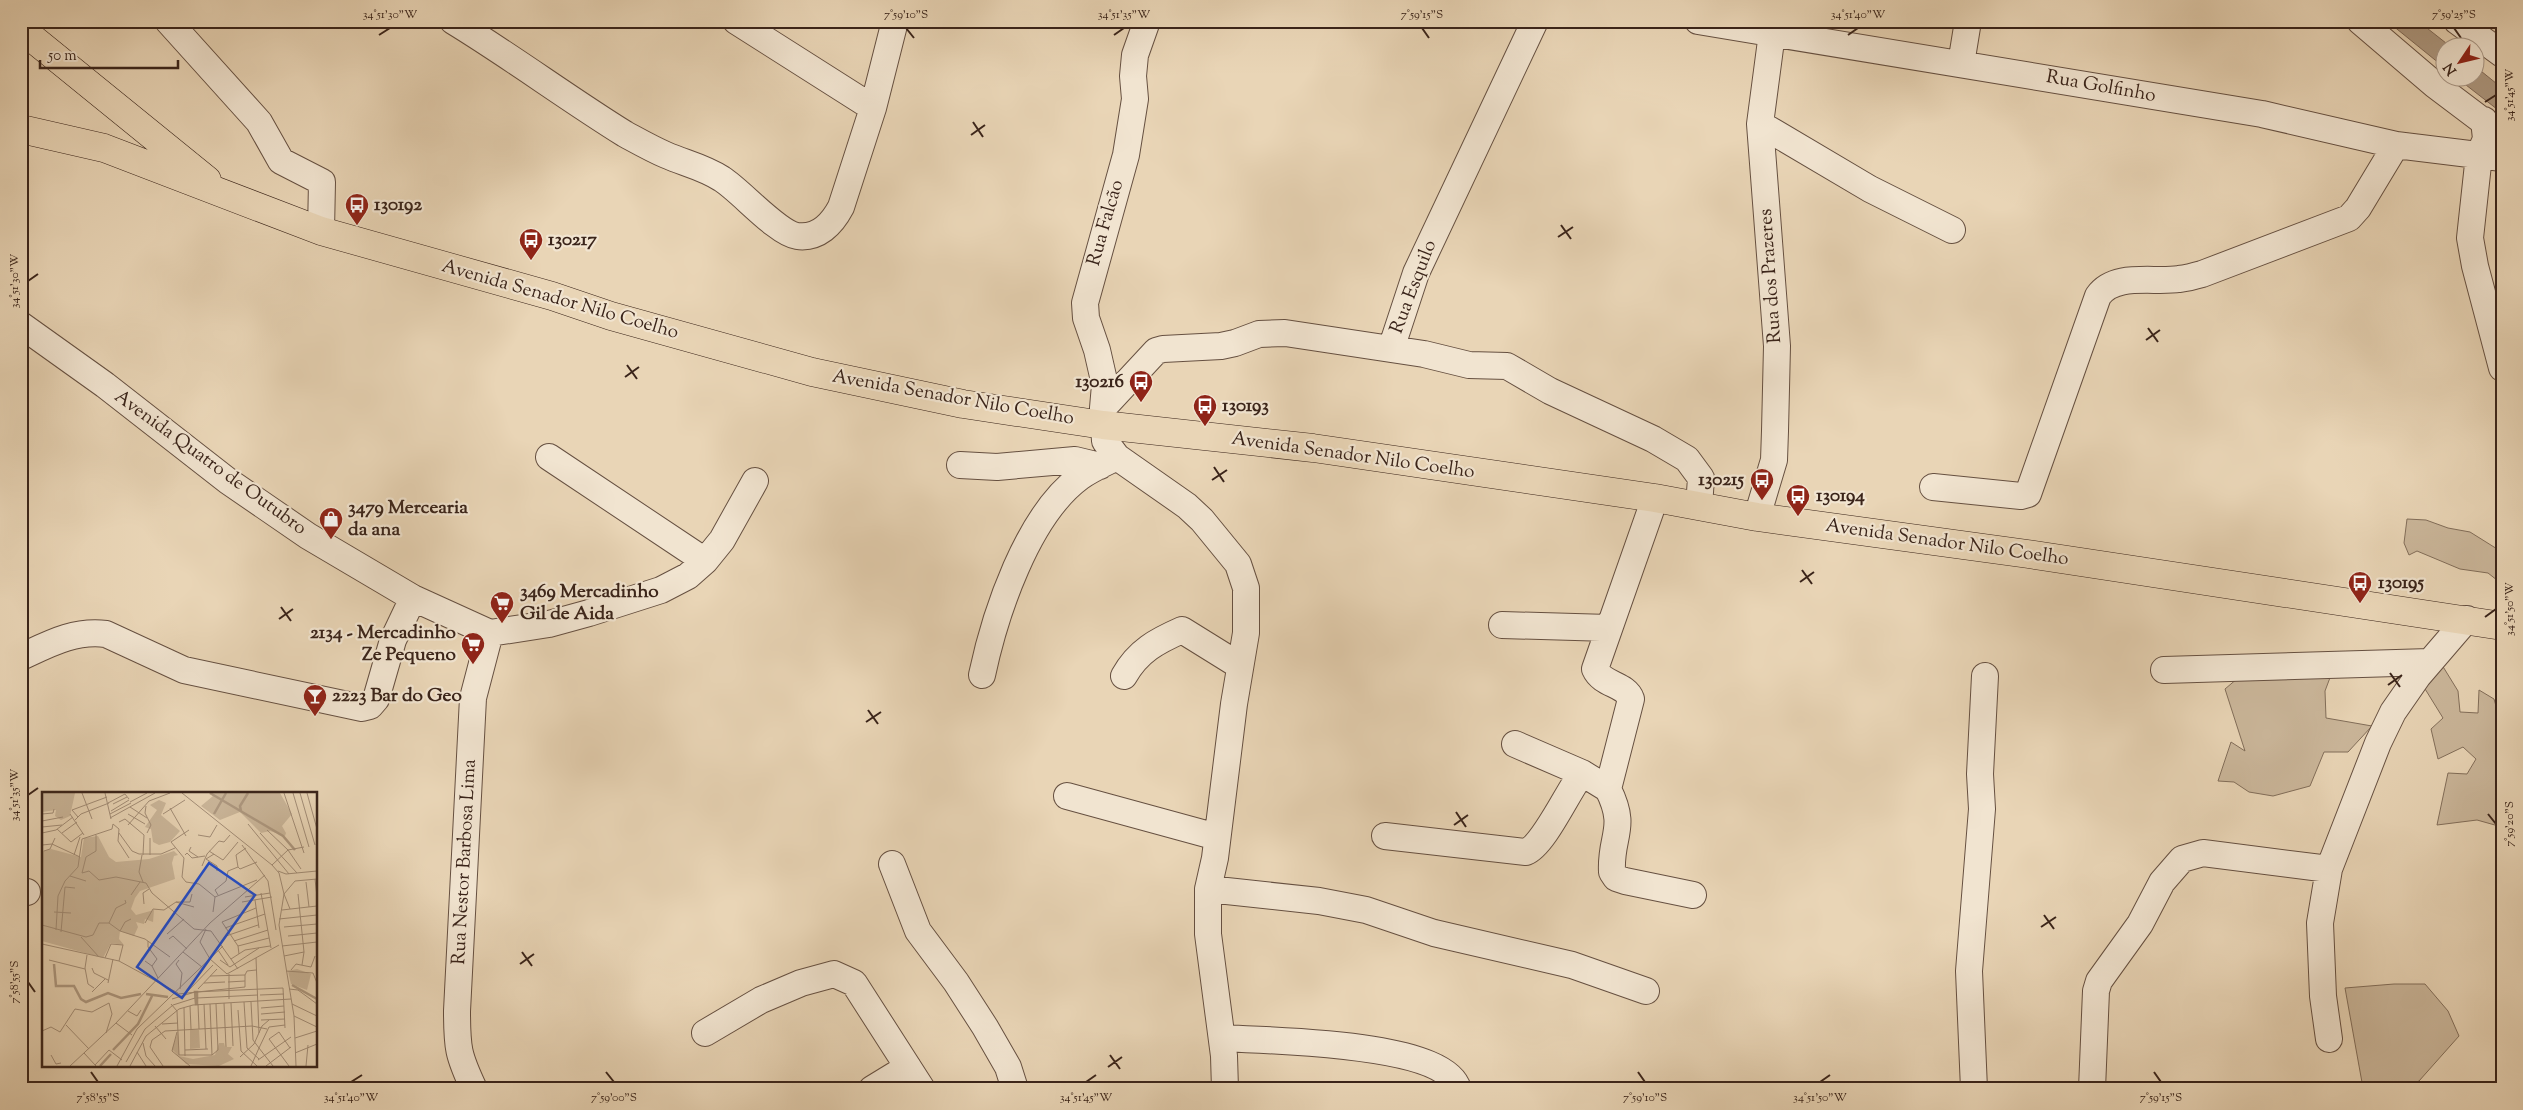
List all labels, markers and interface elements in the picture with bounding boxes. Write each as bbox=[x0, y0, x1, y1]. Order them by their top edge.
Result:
text: 34°51'30"W bbox=[363, 6, 418, 24]
text: 7°59'10"S bbox=[884, 6, 928, 24]
text: 34°51'35"W bbox=[1098, 6, 1151, 24]
text: 7°59'15"S bbox=[1401, 6, 1443, 24]
text: 34°51'40"W bbox=[1831, 6, 1886, 24]
text: 7°59'25"S bbox=[2432, 6, 2476, 24]
scale bar bbox=[40, 38, 178, 70]
north arrow bbox=[2436, 38, 2486, 88]
text: 50 m bbox=[47, 46, 77, 67]
text: N bbox=[2440, 58, 2462, 79]
street label: Rua Golfinho bbox=[2044, 64, 2158, 110]
text: 34°51'45"W bbox=[2501, 68, 2519, 121]
street label: Rua Falcão bbox=[1081, 177, 1131, 269]
bus stop icon: 130192 bbox=[344, 192, 370, 226]
place label: 130192 bbox=[374, 192, 422, 219]
street label: Rua dos Prazeres bbox=[1753, 208, 1789, 344]
bus stop icon: 130217 bbox=[518, 227, 544, 261]
place label: 130217 bbox=[548, 227, 597, 254]
street label: Rua Esquilo bbox=[1384, 236, 1444, 338]
text: 34°51'30"W bbox=[6, 253, 24, 308]
street label: Avenida Senador Nilo Coelho bbox=[438, 253, 682, 347]
street label: Avenida Senador Nilo Coelho bbox=[830, 363, 1076, 433]
place label: 130216 bbox=[1075, 369, 1124, 396]
bus stop icon: 130216 bbox=[1128, 369, 1154, 403]
street label: Avenida Quatro de Outubro bbox=[108, 384, 312, 542]
bus stop icon: 130193 bbox=[1192, 393, 1218, 427]
place label: 130193 bbox=[1222, 393, 1269, 420]
street label: Avenida Senador Nilo Coelho bbox=[1230, 426, 1476, 486]
place label: 130215 bbox=[1698, 467, 1744, 494]
bus stop icon: 130215 bbox=[1749, 467, 1775, 501]
bus stop icon: 130194 bbox=[1785, 483, 1811, 517]
place label: 130194 bbox=[1816, 483, 1865, 510]
place label: 3479 Mercearia da ana bbox=[348, 495, 468, 544]
shop icon: 3479 Mercearia da ana bbox=[318, 506, 344, 540]
street label: Avenida Senador Nilo Coelho bbox=[1824, 513, 2070, 573]
bus stop icon: 130195 bbox=[2347, 570, 2373, 604]
place label: 130195 bbox=[2378, 570, 2425, 597]
place label: 3469 Mercadinho Gil de Aida bbox=[520, 579, 659, 628]
text: 34°51'50"W bbox=[2501, 581, 2519, 636]
supermarket icon: 3469 Mercadinho Gil de Aida bbox=[489, 590, 515, 624]
place label: 2134 - Mercadinho Ze Pequeno bbox=[310, 620, 457, 669]
supermarket icon: 2134 - Mercadinho Ze Pequeno bbox=[460, 631, 486, 665]
bar icon: 2223 Bar do Geo bbox=[302, 683, 328, 717]
place label: 2223 Bar do Geo bbox=[332, 683, 462, 710]
street label: Rua Nestor Barbosa Lima bbox=[446, 758, 484, 966]
text: 34°51'35"W bbox=[6, 768, 24, 821]
inset map bbox=[42, 792, 318, 1068]
text: 7°59'20"S bbox=[2501, 801, 2519, 847]
text: 7°58'55"S bbox=[6, 960, 24, 1004]
text: 7°58'55"S bbox=[76, 1089, 120, 1107]
text: 34°51'40"W bbox=[324, 1089, 379, 1107]
text: 7°59'00"S bbox=[591, 1089, 637, 1107]
text: 34°51'45"W bbox=[1060, 1089, 1113, 1107]
text: 7°59'10"S bbox=[1623, 1089, 1667, 1107]
text: 34°51'50"W bbox=[1793, 1089, 1848, 1107]
text: 7°59'15"S bbox=[2140, 1089, 2182, 1107]

